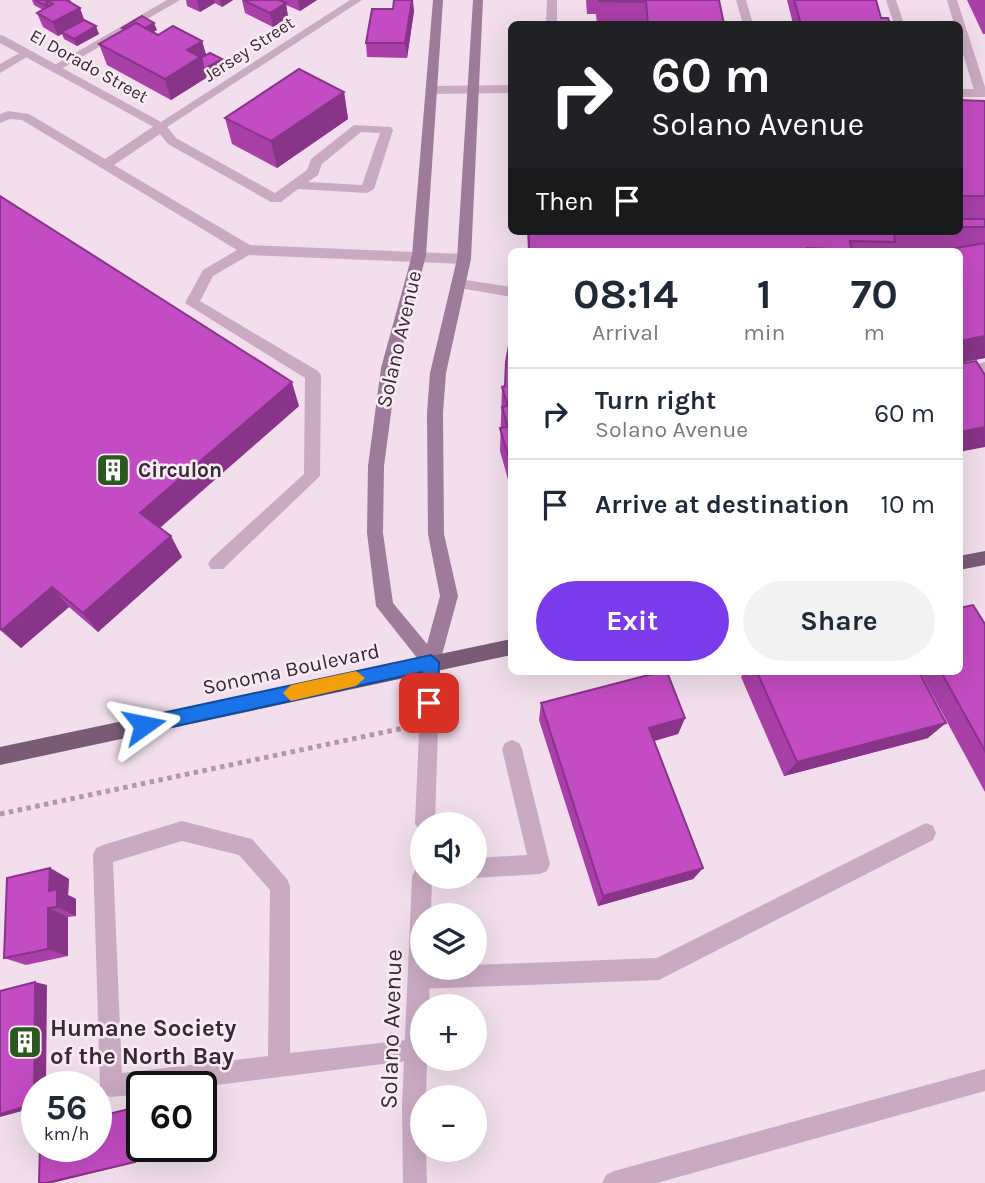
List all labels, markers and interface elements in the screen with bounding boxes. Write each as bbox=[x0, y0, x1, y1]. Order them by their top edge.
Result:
street label: Jersey Street bbox=[199, 11, 299, 86]
street label: El Dorado Street bbox=[26, 24, 152, 108]
text: 60 m bbox=[651, 47, 771, 104]
icon: right bbox=[536, 49, 627, 140]
text: Solano Avenue bbox=[651, 106, 864, 143]
icon: arrive bbox=[608, 182, 646, 220]
text: Then bbox=[536, 186, 594, 217]
street label: Solano Avenue bbox=[372, 268, 426, 410]
text: 08:14 bbox=[573, 269, 678, 319]
text: 1 bbox=[757, 269, 772, 319]
text: 70 bbox=[850, 269, 898, 319]
text: Arrival bbox=[592, 319, 659, 346]
text: min bbox=[743, 319, 785, 346]
text: m bbox=[863, 319, 885, 346]
text: Turn right bbox=[595, 385, 716, 416]
icon: right bbox=[536, 395, 574, 433]
text: 60 m bbox=[874, 398, 935, 429]
text: Solano Avenue bbox=[595, 416, 748, 443]
building icon: Circulon bbox=[94, 451, 132, 489]
place label: Circulon bbox=[138, 458, 222, 482]
icon: arrive bbox=[536, 486, 574, 524]
text: Arrive at destination bbox=[595, 489, 849, 520]
text: 10 m bbox=[880, 489, 935, 520]
button: Exit bbox=[536, 581, 729, 661]
button: Share bbox=[743, 581, 935, 661]
street label: Sonoma Boulevard bbox=[200, 638, 382, 700]
pin bbox=[399, 673, 459, 733]
icon: arrive bbox=[410, 684, 448, 722]
position arrow bbox=[107, 688, 181, 762]
map controls bbox=[410, 812, 487, 1162]
button: sound bbox=[410, 812, 487, 889]
button: layers bbox=[410, 903, 487, 980]
street label: Solano Avenue bbox=[374, 949, 408, 1109]
button: + bbox=[410, 994, 487, 1071]
place label: Humane Society of the North Bay bbox=[50, 1014, 236, 1070]
building icon: Humane Society of the North Bay bbox=[6, 1023, 44, 1061]
speed limit sign: 60 bbox=[126, 1071, 217, 1162]
button: − bbox=[410, 1085, 487, 1162]
text: 56 bbox=[46, 1087, 87, 1128]
text: km/h bbox=[44, 1123, 89, 1145]

